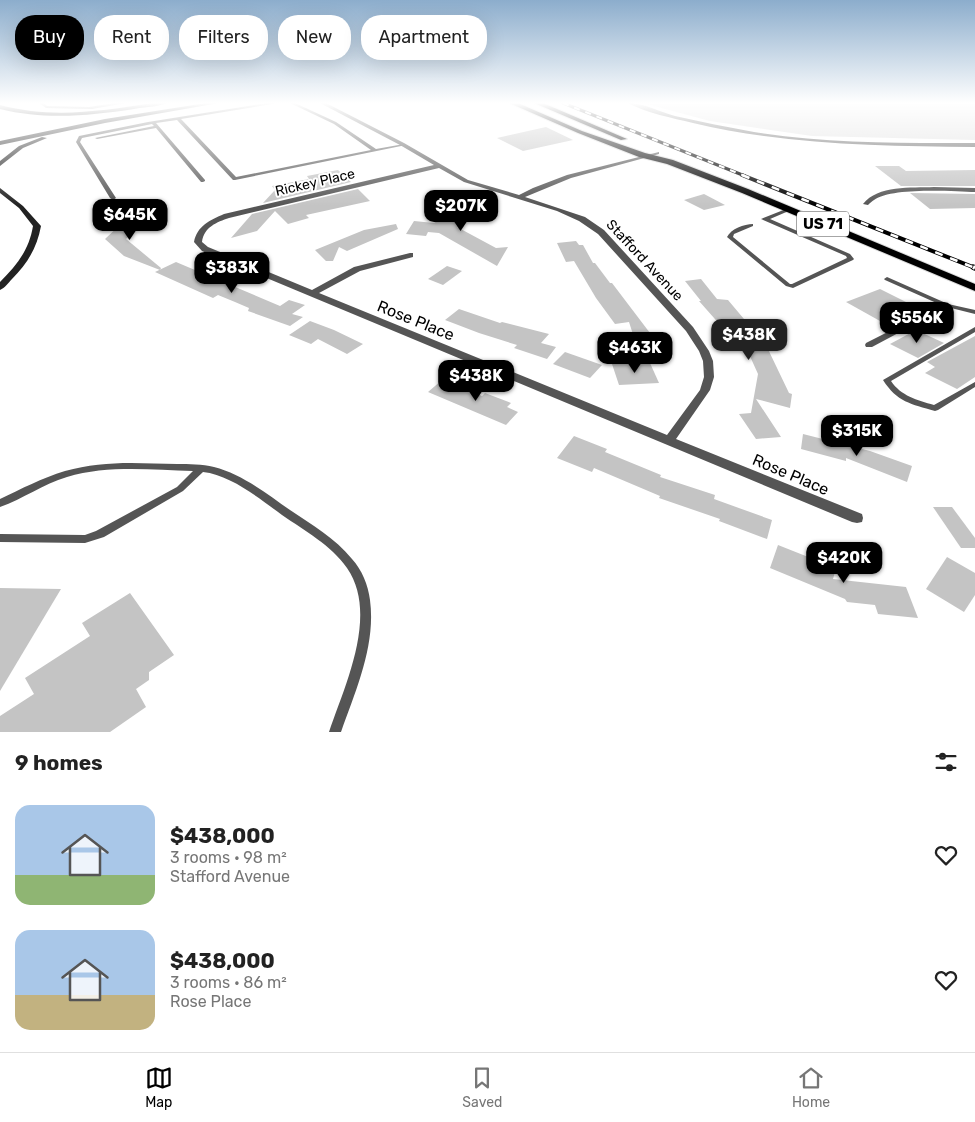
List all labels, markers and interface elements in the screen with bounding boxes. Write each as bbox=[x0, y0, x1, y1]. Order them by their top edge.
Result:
chip: Buy bbox=[15, 15, 84, 60]
chip: Rent bbox=[94, 15, 169, 60]
chip: Filters bbox=[179, 15, 268, 60]
chip: New bbox=[278, 15, 351, 60]
chip: Apartment bbox=[361, 15, 487, 60]
street label: Rickey Place bbox=[274, 165, 357, 200]
pin: $207K bbox=[426, 190, 496, 232]
text: $207K bbox=[435, 196, 487, 215]
pin: $645K bbox=[95, 198, 165, 241]
text: $645K bbox=[104, 205, 156, 224]
road number: US 71 bbox=[797, 212, 849, 236]
street label: Stafford Avenue bbox=[603, 216, 687, 305]
pin: $383K bbox=[197, 252, 267, 294]
text: $383K bbox=[205, 258, 259, 277]
street label: Rose Place bbox=[375, 296, 457, 345]
pin: $556K bbox=[882, 302, 952, 344]
text: $556K bbox=[891, 308, 943, 327]
pin: $438K bbox=[714, 318, 784, 361]
text: $438K bbox=[722, 325, 776, 344]
pin: $463K bbox=[600, 332, 670, 374]
text: $463K bbox=[608, 338, 662, 357]
pin: $438K bbox=[441, 360, 511, 402]
text: $438K bbox=[449, 366, 503, 385]
pin: $315K bbox=[822, 414, 892, 457]
text: $315K bbox=[832, 421, 882, 440]
street label: Rose Place bbox=[750, 450, 832, 499]
pin: $420K bbox=[809, 542, 879, 584]
text: $420K bbox=[817, 548, 871, 567]
icon: filters bbox=[932, 748, 960, 776]
text: 9 homes bbox=[15, 750, 103, 775]
text: $438,000 bbox=[170, 823, 275, 848]
icon: home bbox=[55, 825, 115, 885]
icon: heart bbox=[932, 841, 960, 869]
text: 3 rooms · 98 m² bbox=[170, 848, 287, 867]
text: Stafford Avenue bbox=[170, 867, 290, 886]
text: $438,000 bbox=[170, 948, 275, 973]
icon: home bbox=[55, 950, 115, 1010]
icon: heart bbox=[932, 966, 960, 994]
text: 3 rooms · 86 m² bbox=[170, 973, 287, 992]
text: Rose Place bbox=[170, 992, 251, 1011]
tab: Map bbox=[145, 1064, 173, 1111]
tab: Saved bbox=[462, 1064, 502, 1111]
tab: Home bbox=[792, 1064, 830, 1111]

